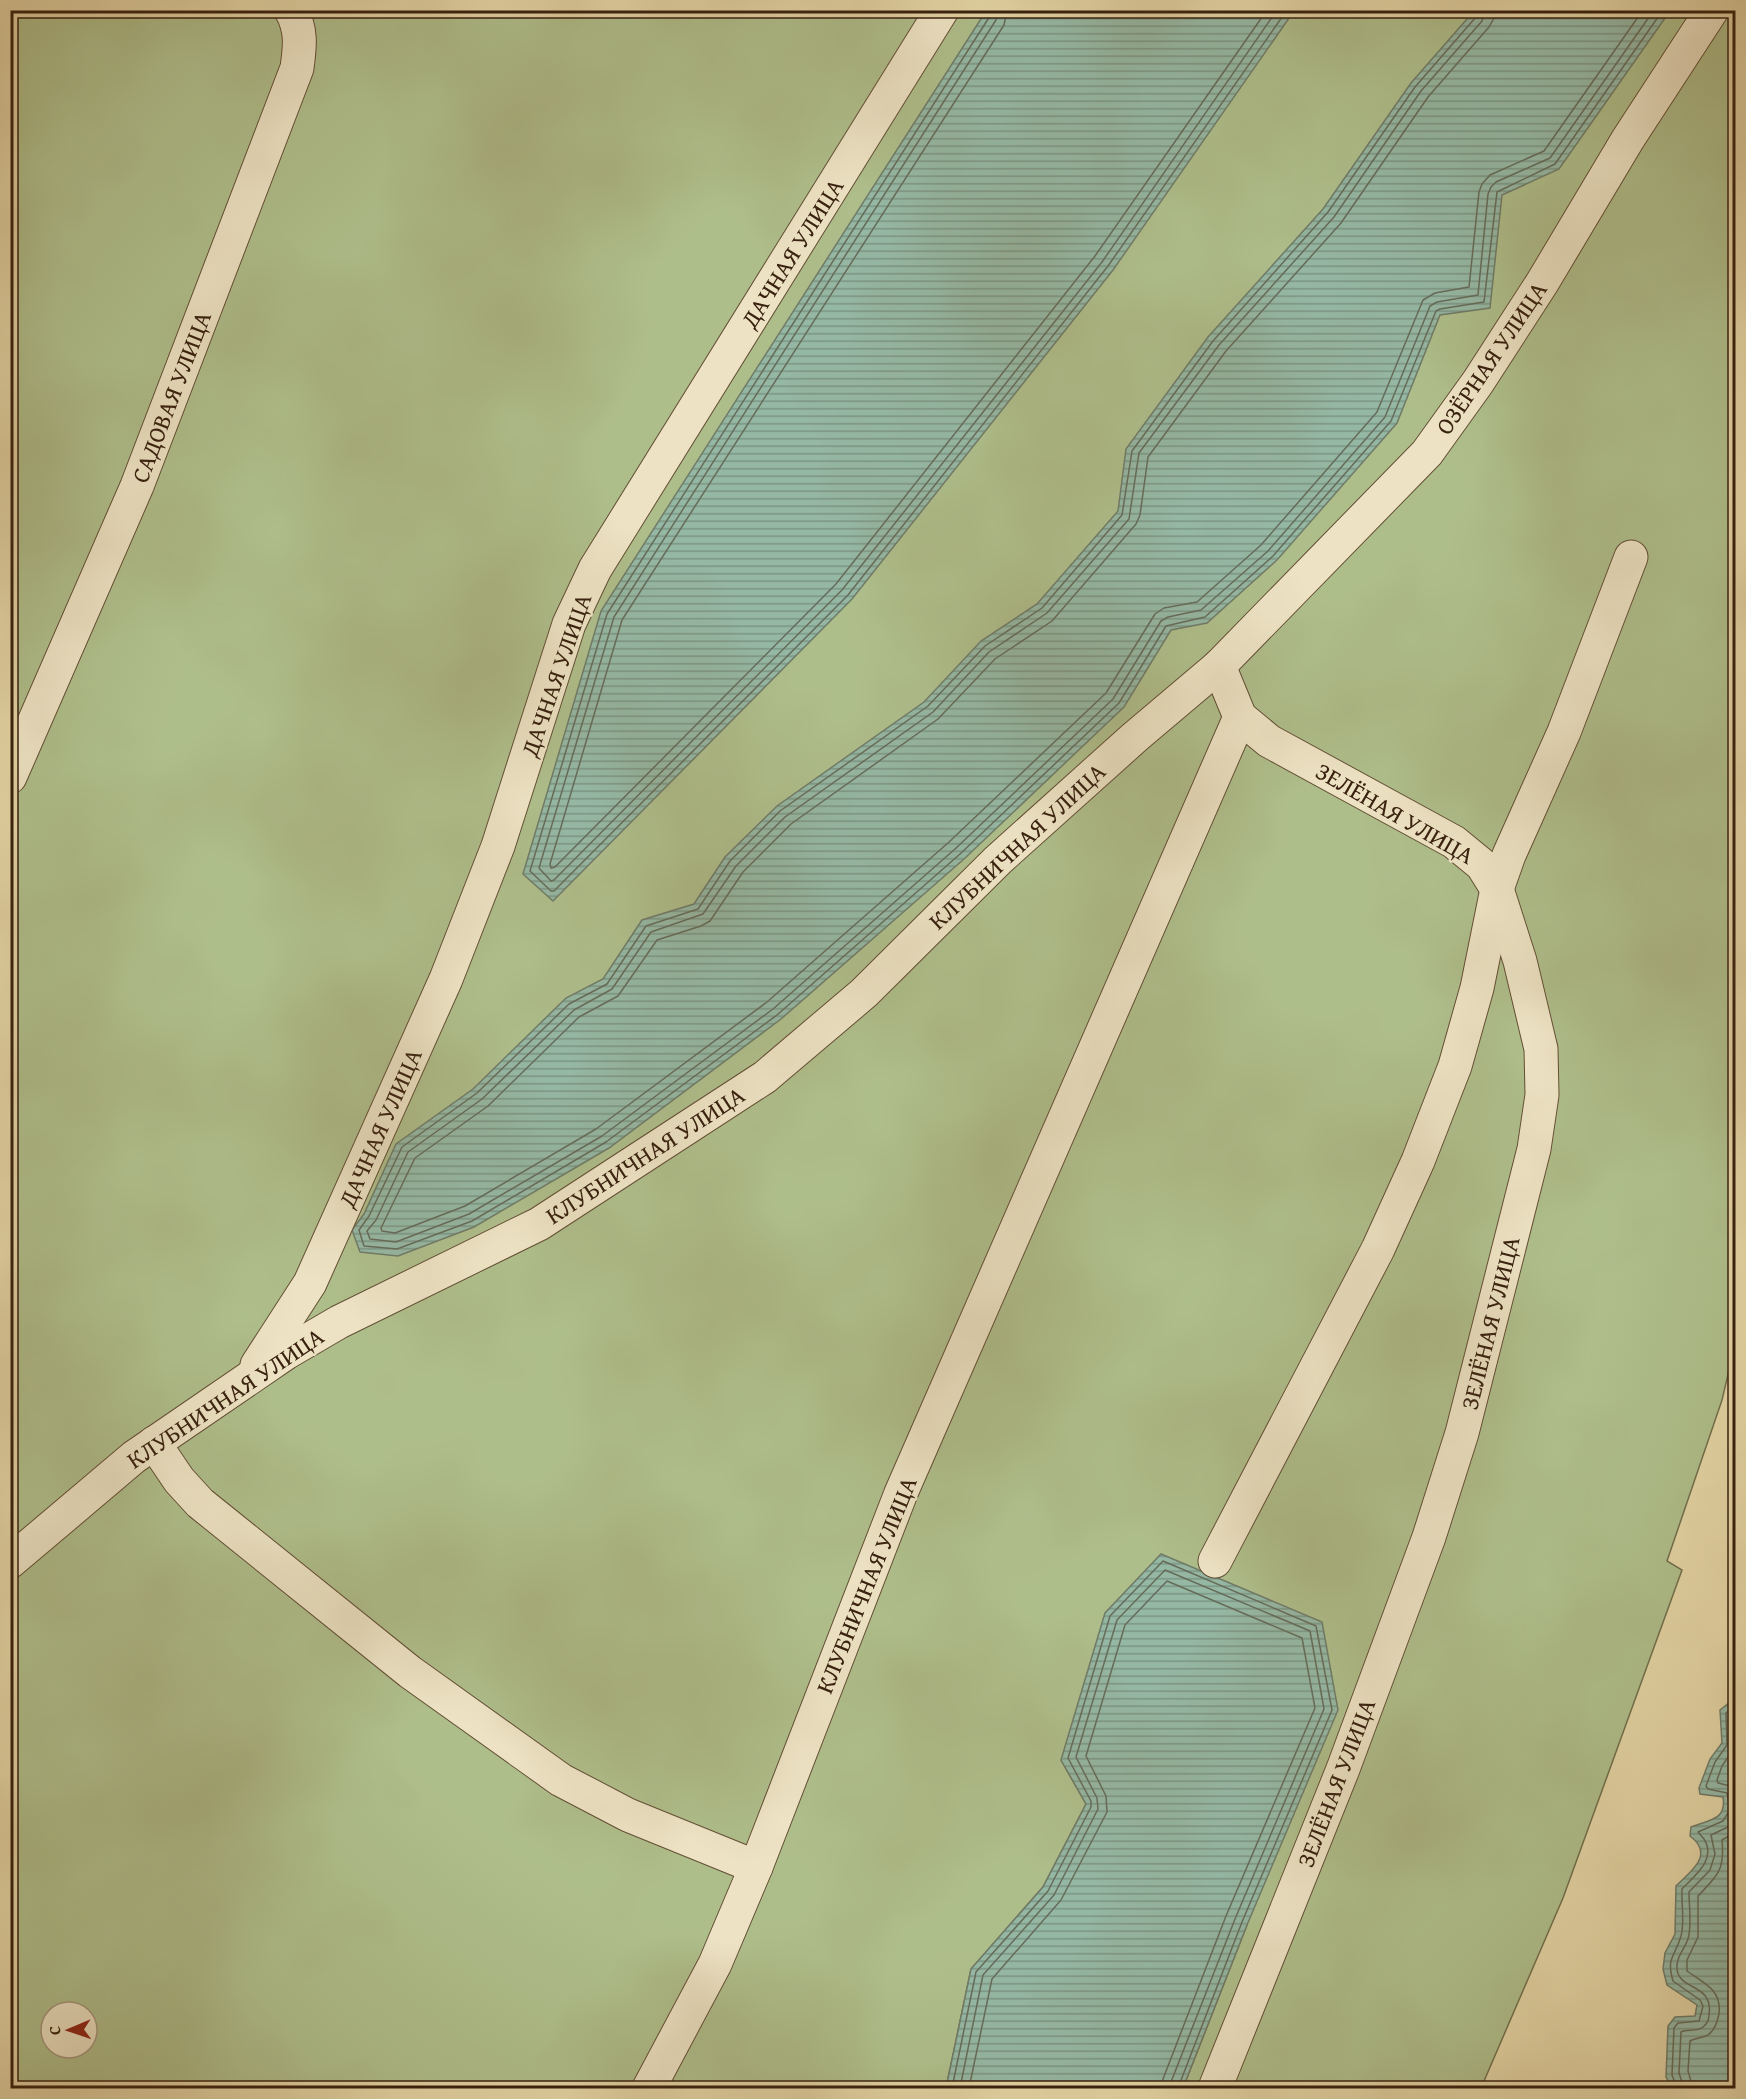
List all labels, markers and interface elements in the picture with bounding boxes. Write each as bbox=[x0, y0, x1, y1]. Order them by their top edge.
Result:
street label: ДАЧНАЯ УЛИЦА bbox=[731, 171, 852, 335]
street label: ОЗЁРНАЯ УЛИЦА bbox=[1427, 274, 1556, 442]
street label: САДОВАЯ УЛИЦА bbox=[122, 306, 220, 488]
street label: ДАЧНАЯ УЛИЦА bbox=[511, 588, 600, 762]
street label: ЗЕЛЁНАЯ УЛИЦА bbox=[1309, 753, 1481, 873]
street label: КЛУБНИЧНАЯ УЛИЦА bbox=[921, 754, 1114, 938]
street label: ДАЧНАЯ УЛИЦА bbox=[329, 1043, 431, 1214]
street label: КЛУБНИЧНАЯ УЛИЦА bbox=[539, 1077, 752, 1233]
street label: ЗЕЛЁНАЯ УЛИЦА bbox=[1452, 1232, 1529, 1414]
street label: КЛУБНИЧНАЯ УЛИЦА bbox=[119, 1319, 331, 1477]
street label: КЛУБНИЧНАЯ УЛИЦА bbox=[807, 1471, 926, 1699]
street label: ЗЕЛЁНАЯ УЛИЦА bbox=[1288, 1693, 1384, 1872]
north arrow bbox=[39, 2000, 99, 2060]
text: С bbox=[42, 2026, 66, 2035]

